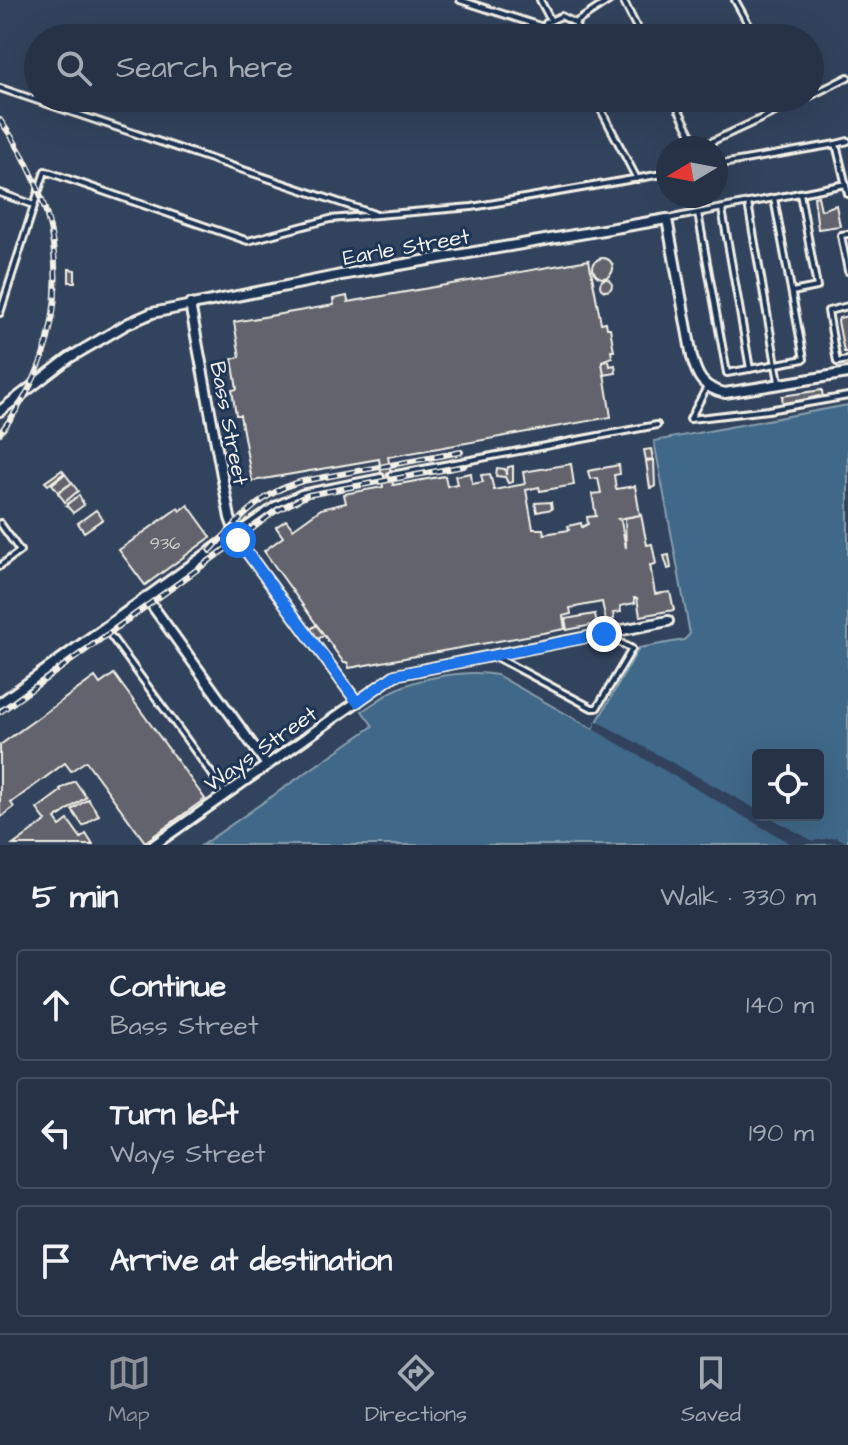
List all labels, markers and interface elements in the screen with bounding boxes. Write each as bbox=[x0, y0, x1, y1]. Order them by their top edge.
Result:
search box bbox=[24, 24, 824, 112]
icon: search bbox=[52, 46, 96, 90]
text: Search here bbox=[116, 47, 293, 89]
north arrow bbox=[656, 136, 728, 208]
street label: Earle Street bbox=[340, 221, 472, 274]
street label: Bass Street bbox=[201, 359, 256, 488]
route start bbox=[220, 522, 256, 558]
house number: 936 bbox=[150, 531, 180, 556]
route end bbox=[586, 616, 622, 652]
street label: Ways Street bbox=[198, 699, 324, 801]
map controls bbox=[752, 749, 824, 821]
button: locate bbox=[752, 749, 824, 821]
text: 5 min bbox=[32, 873, 118, 921]
text: Walk · 330 m bbox=[660, 879, 816, 915]
text: Continue bbox=[110, 966, 226, 1008]
icon: ahead bbox=[34, 983, 78, 1027]
text: 140 m bbox=[746, 987, 814, 1023]
text: Bass Street bbox=[110, 1008, 258, 1044]
text: Turn left bbox=[110, 1094, 238, 1136]
icon: left bbox=[34, 1111, 78, 1155]
text: 190 m bbox=[749, 1115, 814, 1151]
text: Ways Street bbox=[110, 1136, 266, 1172]
icon: arrive bbox=[34, 1239, 78, 1283]
text: Arrive at destination bbox=[110, 1240, 392, 1282]
tab: Map bbox=[107, 1351, 151, 1430]
tab: Directions bbox=[365, 1351, 467, 1430]
tab: Saved bbox=[681, 1351, 741, 1430]

